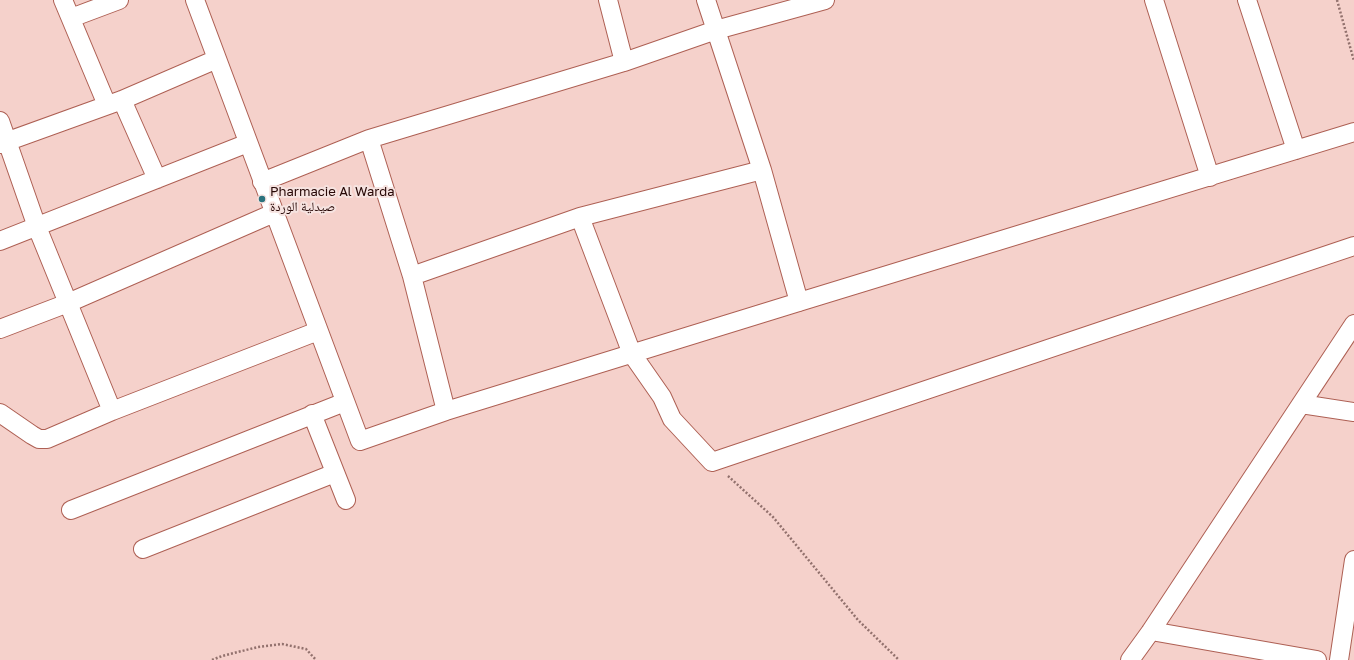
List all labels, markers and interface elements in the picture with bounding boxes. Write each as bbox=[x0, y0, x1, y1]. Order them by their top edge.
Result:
place label: Pharmacie Al Warda صيدلية الوردة bbox=[270, 184, 395, 215]
marker: Pharmacie Al Warda صيدلية الوردة bbox=[257, 194, 267, 204]

